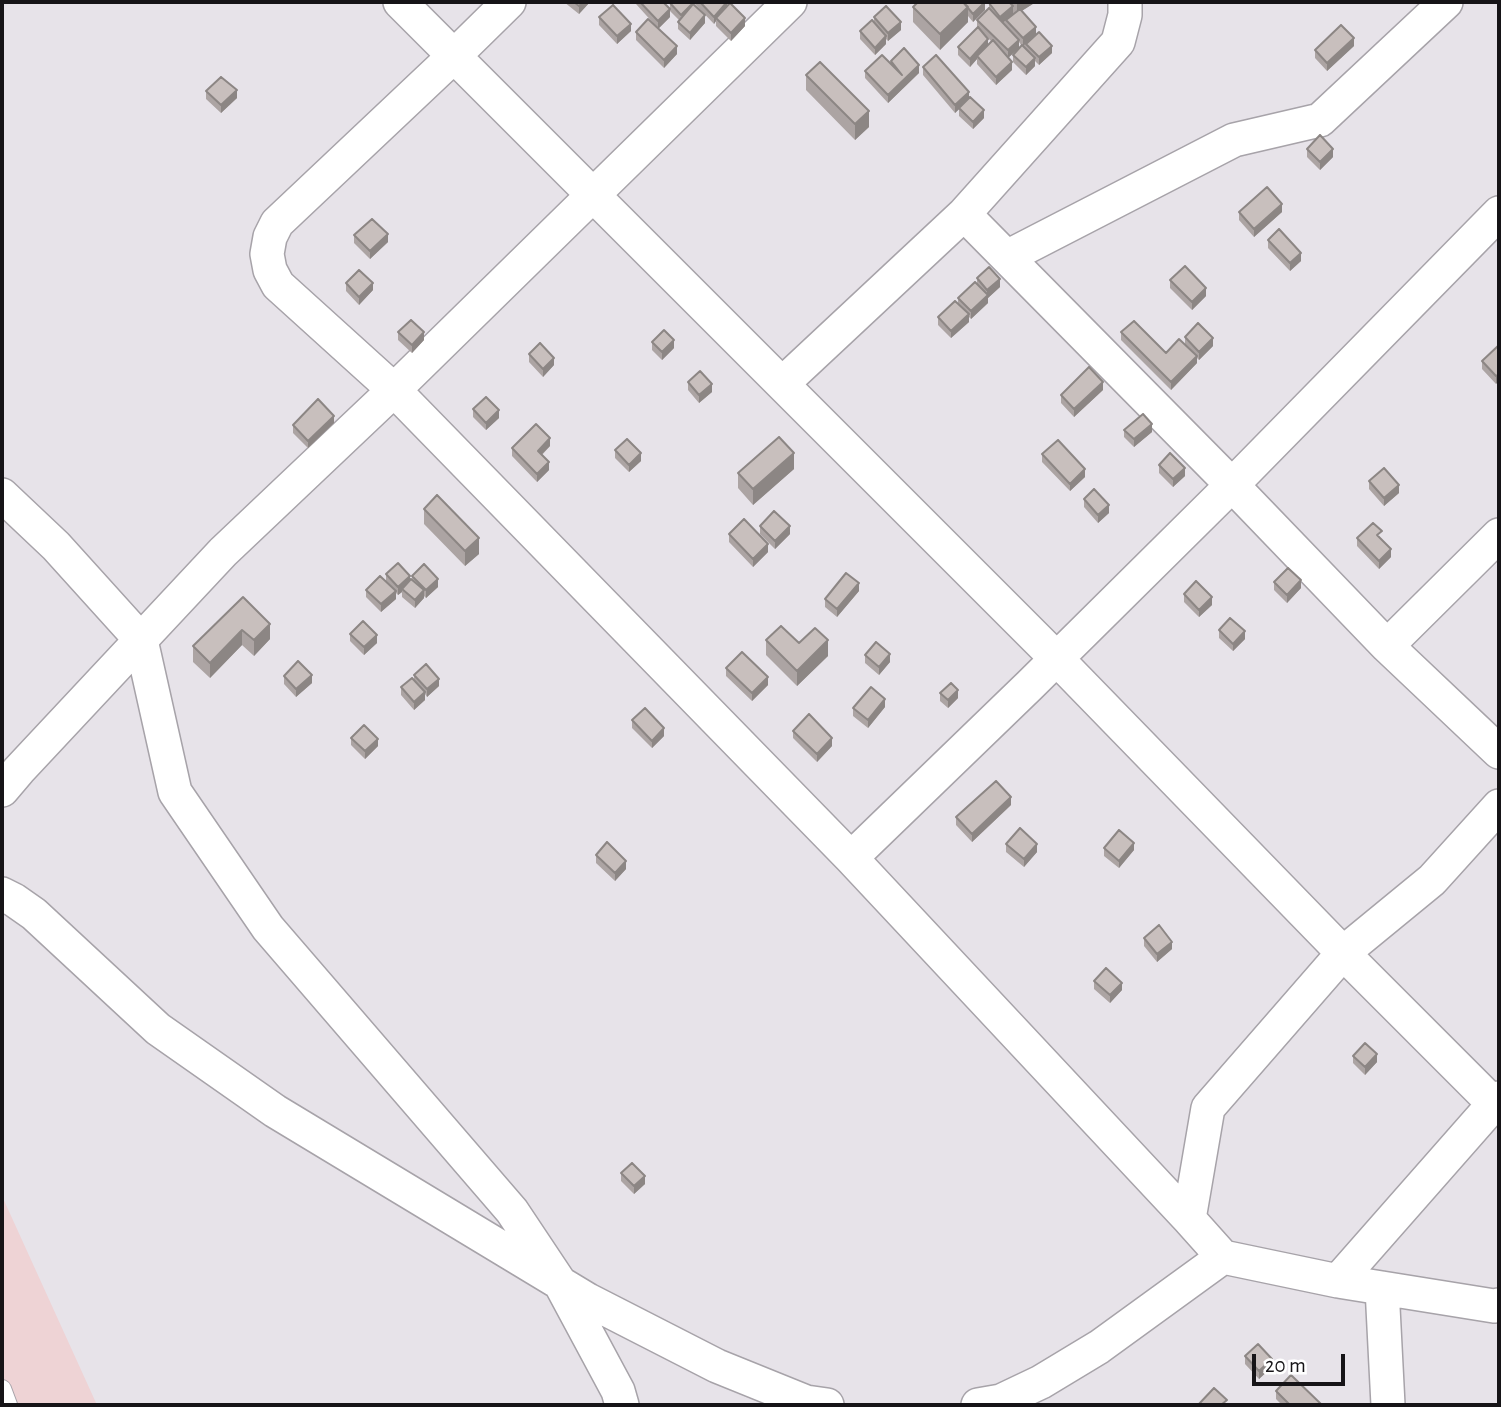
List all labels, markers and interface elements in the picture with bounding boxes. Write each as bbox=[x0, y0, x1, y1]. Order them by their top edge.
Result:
scale bar bbox=[1256, 1340, 1349, 1384]
text: 20 m bbox=[1265, 1355, 1306, 1376]

